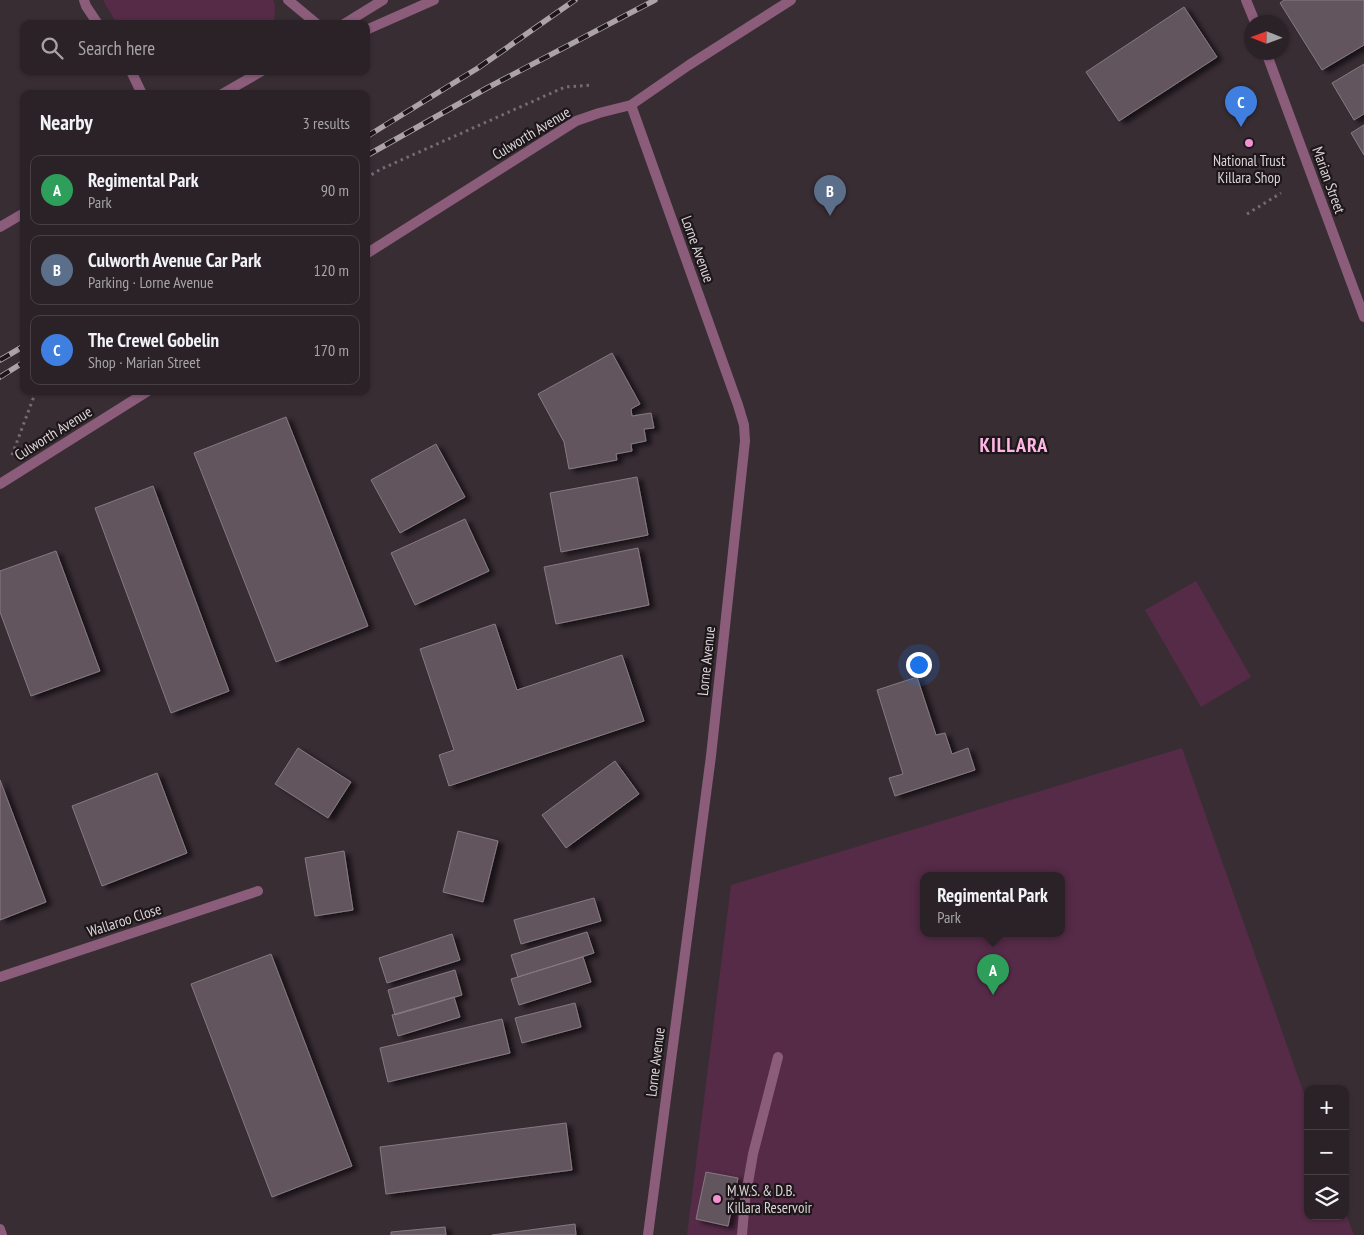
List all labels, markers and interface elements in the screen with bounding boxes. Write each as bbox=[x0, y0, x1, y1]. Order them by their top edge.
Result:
north arrow bbox=[1244, 15, 1289, 60]
search box bbox=[20, 20, 370, 75]
icon: search bbox=[38, 34, 66, 62]
text: Search here bbox=[78, 36, 155, 60]
pin: C bbox=[1225, 86, 1257, 127]
street label: Culworth Avenue bbox=[488, 102, 574, 164]
text: Nearby bbox=[40, 109, 93, 136]
text: 3 results bbox=[303, 113, 350, 133]
marker: National Trust Killara Shop bbox=[1243, 137, 1255, 149]
street label: Marian Street bbox=[1308, 144, 1350, 216]
place label: National Trust Killara Shop bbox=[1213, 151, 1285, 187]
text: Regimental Park bbox=[88, 168, 199, 192]
pin: B bbox=[814, 175, 846, 216]
text: A bbox=[53, 180, 61, 200]
text: 90 m bbox=[321, 180, 349, 200]
text: Park bbox=[88, 192, 112, 212]
street label: Lorne Avenue bbox=[677, 213, 719, 285]
text: Culworth Avenue Car Park bbox=[88, 248, 261, 272]
text: B bbox=[53, 260, 61, 280]
text: 120 m bbox=[314, 260, 349, 280]
text: Parking · Lorne Avenue bbox=[88, 272, 214, 292]
text: The Crewel Gobelin bbox=[88, 328, 219, 352]
text: C bbox=[53, 340, 61, 360]
text: 170 m bbox=[314, 340, 349, 360]
text: Shop · Marian Street bbox=[88, 352, 200, 372]
street label: Culworth Avenue bbox=[11, 402, 95, 464]
district label: KILLARA bbox=[980, 432, 1048, 458]
street label: Lorne Avenue bbox=[693, 625, 719, 697]
your location bbox=[906, 652, 932, 678]
popup bbox=[920, 872, 1065, 937]
text: Regimental Park bbox=[937, 883, 1048, 907]
street label: Wallaroo Close bbox=[84, 899, 164, 941]
text: Park bbox=[937, 907, 961, 927]
pin: A bbox=[977, 954, 1009, 995]
street label: Lorne Avenue bbox=[641, 1026, 669, 1098]
map controls bbox=[1304, 1085, 1349, 1220]
button: + bbox=[1304, 1085, 1349, 1130]
button: − bbox=[1304, 1130, 1349, 1175]
button: layers bbox=[1304, 1175, 1349, 1220]
place label: M.W.S. & D.B. Killara Reservoir bbox=[727, 1181, 813, 1217]
marker: M.W.S. & D.B. Killara Reservoir bbox=[711, 1193, 723, 1205]

